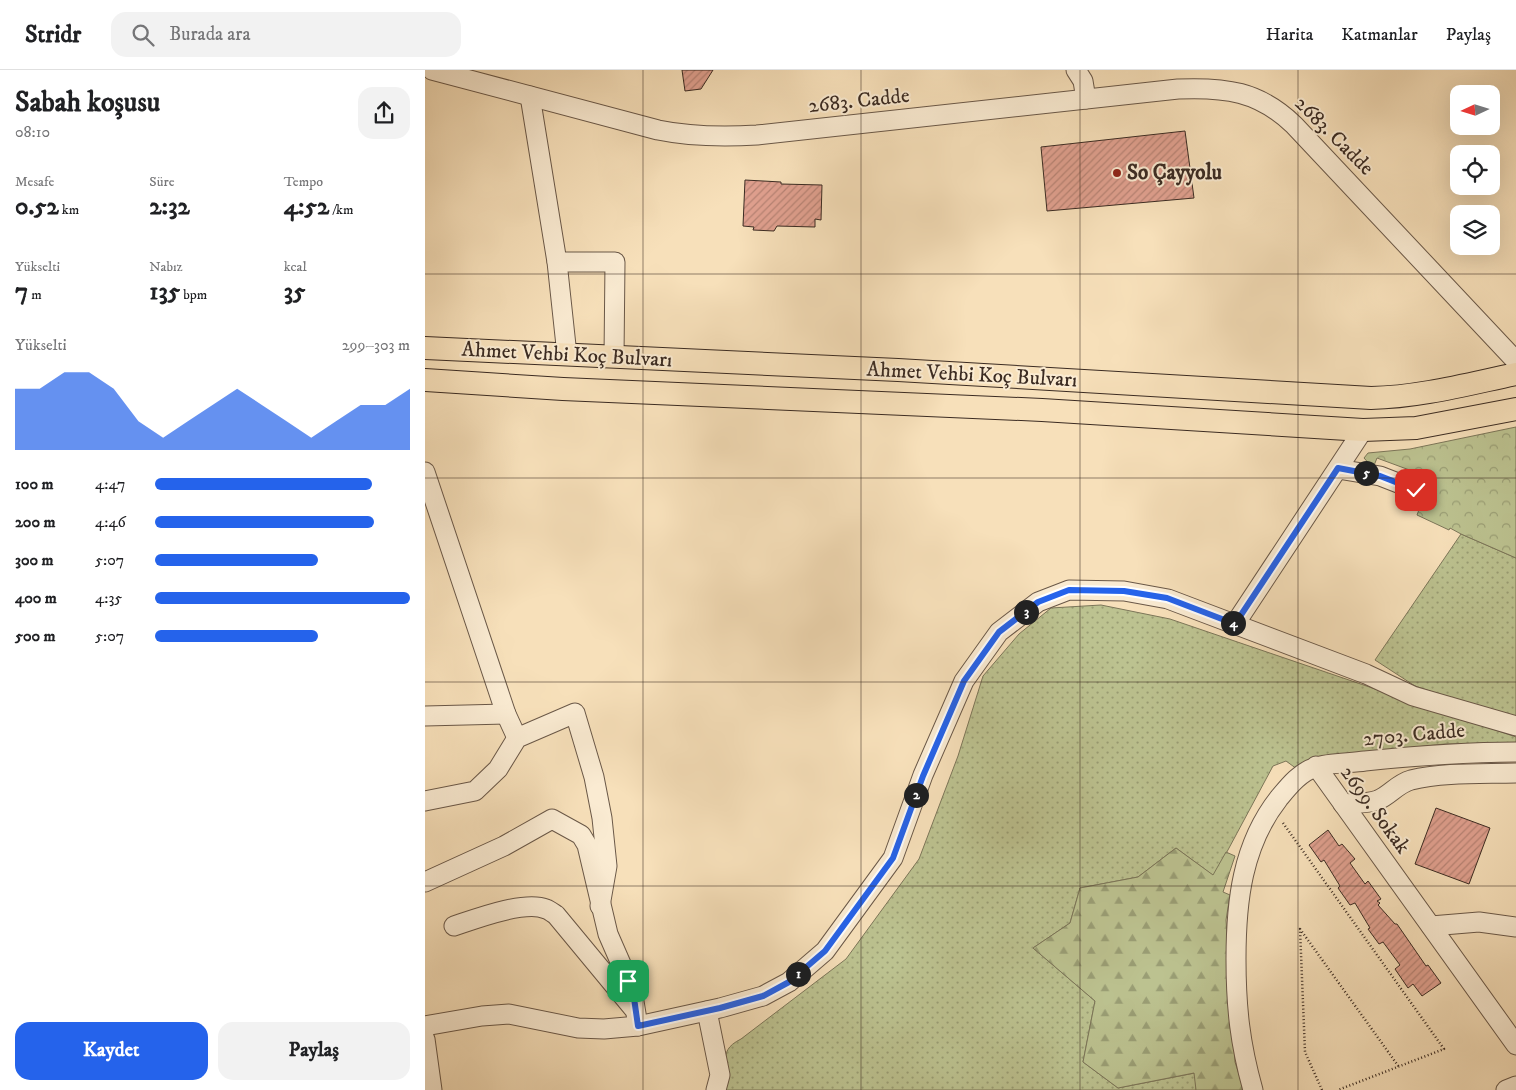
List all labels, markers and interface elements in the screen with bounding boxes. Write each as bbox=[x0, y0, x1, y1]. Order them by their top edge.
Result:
search box bbox=[111, 12, 461, 57]
text: Stridr bbox=[25, 20, 81, 50]
icon: search bbox=[129, 21, 157, 49]
text: Burada ara bbox=[169, 23, 250, 46]
text: Harita bbox=[1266, 24, 1313, 46]
text: Katmanlar bbox=[1341, 24, 1418, 46]
text: Paylaş bbox=[1446, 24, 1491, 46]
street label: 2683. Cadde bbox=[807, 83, 911, 119]
text: Sabah koşusu bbox=[15, 85, 160, 120]
north arrow bbox=[1450, 85, 1500, 135]
map controls bbox=[1450, 85, 1500, 255]
button: share bbox=[358, 87, 410, 139]
street label: 2683. Cadde bbox=[1289, 91, 1379, 181]
text: 08:10 bbox=[15, 122, 50, 142]
button: locate bbox=[1450, 145, 1500, 195]
place label: So Çayyolu bbox=[1127, 160, 1222, 186]
marker: So Çayyolu bbox=[1111, 167, 1123, 179]
text: Mesafe bbox=[15, 173, 54, 191]
text: Süre bbox=[149, 173, 174, 191]
text: Tempo bbox=[284, 173, 323, 191]
text: 0.52 bbox=[15, 191, 59, 222]
text: 2:32 bbox=[149, 191, 190, 222]
text: 4:52 bbox=[284, 191, 329, 222]
text: km bbox=[59, 201, 79, 219]
text: /km bbox=[329, 201, 354, 219]
button: layers bbox=[1450, 205, 1500, 255]
text: Yükselti bbox=[15, 258, 60, 276]
text: Nabız bbox=[149, 258, 183, 276]
text: kcal bbox=[284, 258, 307, 276]
text: 7 bbox=[15, 276, 28, 307]
text: 135 bbox=[149, 276, 180, 307]
text: 35 bbox=[284, 276, 305, 307]
text: m bbox=[28, 286, 42, 304]
text: bpm bbox=[180, 286, 207, 304]
text: Yükselti bbox=[15, 335, 67, 355]
text: 299–303 m bbox=[342, 335, 410, 355]
street label: Ahmet Vehbi Koç Bulvarı bbox=[461, 336, 673, 374]
street label: Ahmet Vehbi Koç Bulvarı bbox=[866, 356, 1078, 394]
pin: 5 bbox=[1353, 460, 1379, 486]
text: 5 bbox=[1363, 464, 1370, 482]
pin bbox=[1395, 469, 1437, 511]
text: 100 m bbox=[15, 474, 54, 494]
text: 4:47 bbox=[95, 474, 126, 494]
icon: check bbox=[1402, 476, 1430, 504]
text: 200 m bbox=[15, 512, 56, 532]
text: 4:46 bbox=[95, 512, 126, 532]
text: 300 m bbox=[15, 550, 54, 570]
text: 5:07 bbox=[95, 550, 124, 570]
text: 400 m bbox=[15, 588, 57, 608]
text: 4:35 bbox=[95, 588, 122, 608]
pin: 3 bbox=[1013, 600, 1039, 624]
text: 3 bbox=[1024, 603, 1029, 621]
pin: 4 bbox=[1221, 610, 1245, 636]
text: 4 bbox=[1229, 614, 1238, 632]
text: 500 m bbox=[15, 626, 56, 646]
text: 5:07 bbox=[95, 626, 124, 646]
street label: 2703. Cadde bbox=[1362, 718, 1466, 752]
street label: 2699. Sokak bbox=[1334, 761, 1416, 860]
pin: 2 bbox=[903, 782, 929, 808]
text: 2 bbox=[913, 786, 920, 804]
pin bbox=[607, 960, 649, 1002]
pin: 1 bbox=[785, 962, 811, 986]
text: 1 bbox=[796, 965, 801, 983]
icon: arrive bbox=[614, 967, 642, 995]
button: Kaydet bbox=[15, 1022, 208, 1080]
button: Paylaş bbox=[218, 1022, 410, 1080]

